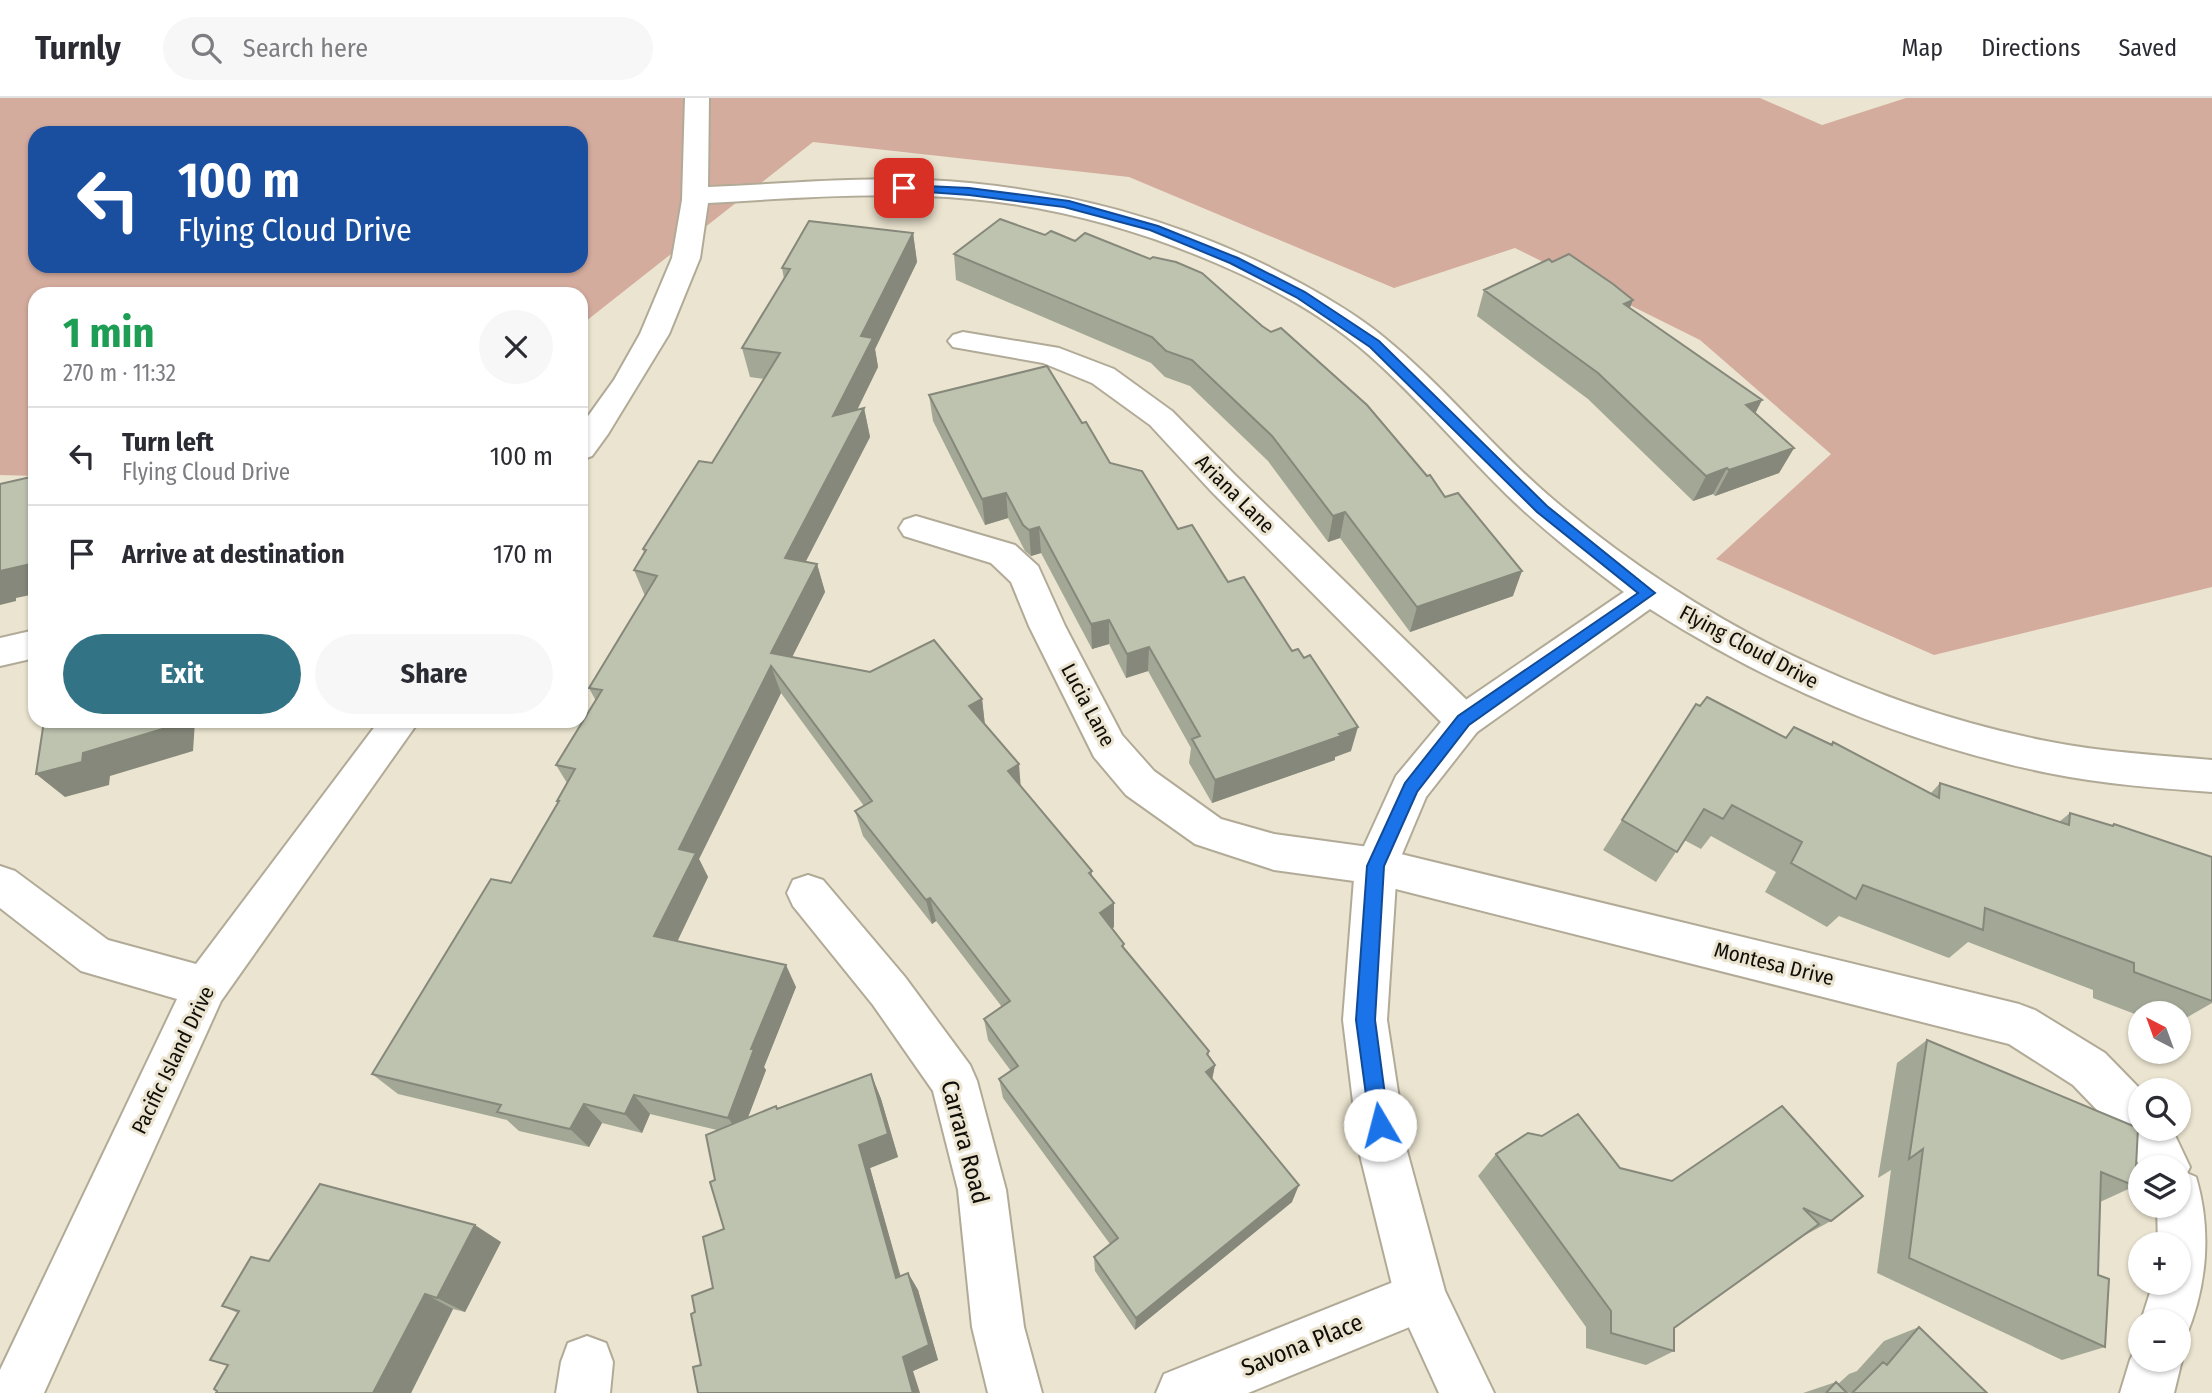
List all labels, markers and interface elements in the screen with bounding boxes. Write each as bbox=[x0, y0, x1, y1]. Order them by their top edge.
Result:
search box bbox=[163, 17, 653, 80]
text: Turnly bbox=[35, 28, 121, 68]
icon: search bbox=[187, 29, 225, 67]
text: Search here bbox=[243, 33, 368, 64]
text: Map bbox=[1902, 34, 1943, 62]
text: Directions bbox=[1981, 34, 2080, 62]
text: Saved bbox=[2118, 34, 2177, 62]
text: 100 m bbox=[178, 151, 300, 210]
icon: left bbox=[63, 154, 154, 245]
pin bbox=[874, 158, 934, 218]
icon: arrive bbox=[885, 169, 923, 207]
text: Flying Cloud Drive bbox=[178, 211, 412, 249]
text: 1 min bbox=[63, 308, 154, 358]
button: close bbox=[479, 310, 553, 384]
text: 270 m · 11:32 bbox=[63, 359, 176, 387]
text: Turn left bbox=[122, 427, 214, 458]
icon: left bbox=[63, 437, 101, 475]
text: 100 m bbox=[490, 441, 553, 472]
street label: Ariana Lane bbox=[1190, 449, 1280, 539]
text: Flying Cloud Drive bbox=[122, 458, 290, 486]
icon: arrive bbox=[63, 535, 101, 573]
text: Arrive at destination bbox=[122, 539, 345, 570]
text: 170 m bbox=[493, 539, 553, 570]
street label: Flying Cloud Drive bbox=[1675, 600, 1823, 694]
button: Exit bbox=[63, 634, 301, 714]
button: Share bbox=[315, 634, 553, 714]
street label: Lucia Lane bbox=[1055, 659, 1121, 751]
street label: Montesa Drive bbox=[1711, 937, 1837, 991]
street label: Pacific Island Drive bbox=[126, 982, 220, 1138]
north arrow bbox=[2128, 1001, 2191, 1064]
map controls bbox=[2128, 1001, 2191, 1372]
street label: Carrara Road bbox=[935, 1077, 995, 1207]
button: search bbox=[2128, 1078, 2191, 1141]
position arrow bbox=[1343, 1088, 1417, 1162]
button: layers bbox=[2128, 1155, 2191, 1218]
button: + bbox=[2128, 1232, 2191, 1295]
street label: Savona Place bbox=[1237, 1308, 1367, 1382]
button: − bbox=[2128, 1309, 2191, 1372]

